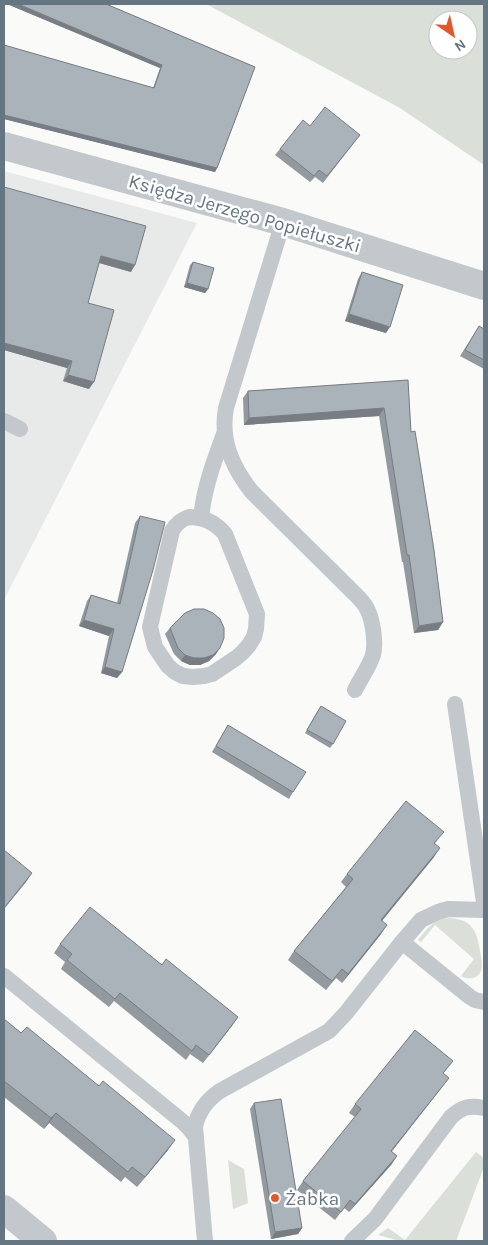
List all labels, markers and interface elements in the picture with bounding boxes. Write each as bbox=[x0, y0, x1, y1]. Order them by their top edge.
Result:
north arrow bbox=[428, 10, 478, 60]
text: N bbox=[451, 36, 469, 55]
street label: Księdza Jerzego Popiełuszki bbox=[126, 170, 363, 258]
place label: Żabka bbox=[285, 1188, 339, 1210]
marker: Żabka bbox=[269, 1192, 281, 1204]

